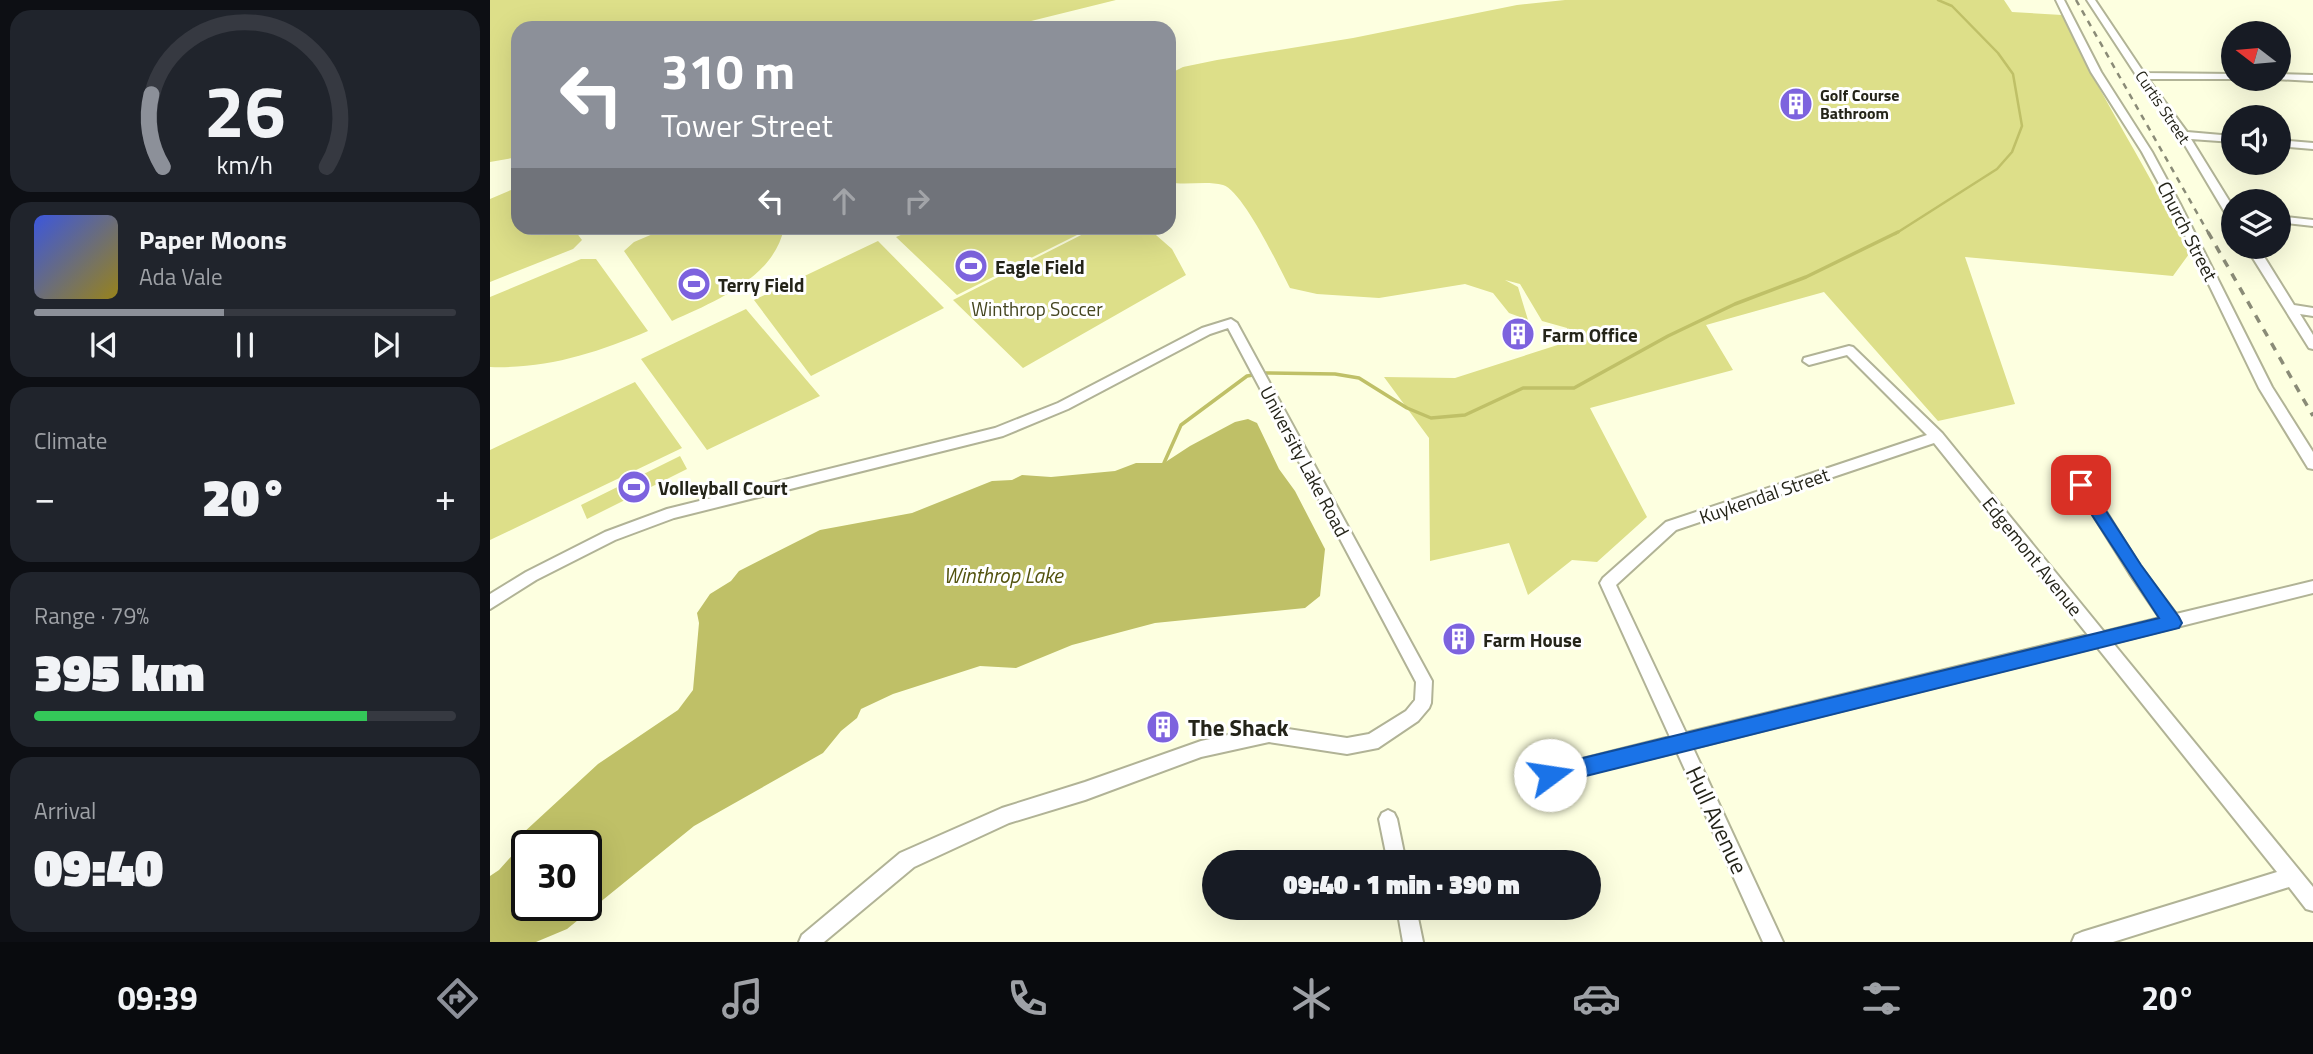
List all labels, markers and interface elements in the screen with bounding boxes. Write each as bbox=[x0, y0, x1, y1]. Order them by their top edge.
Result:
north arrow bbox=[2221, 21, 2291, 91]
map controls bbox=[2221, 21, 2291, 259]
text: 310 m bbox=[661, 33, 795, 108]
icon: left bbox=[546, 49, 637, 140]
text: 26 bbox=[204, 55, 286, 165]
street label: Curtis Street bbox=[2130, 66, 2197, 149]
place label: Golf Course Bathroom bbox=[1820, 83, 1899, 125]
building icon: Golf Course Bathroom bbox=[1777, 85, 1815, 123]
text: Tower Street bbox=[661, 101, 833, 149]
button: sound bbox=[2221, 105, 2291, 175]
text: km/h bbox=[217, 146, 273, 184]
street label: Church Street bbox=[2150, 176, 2226, 286]
icon: left bbox=[752, 182, 790, 220]
icon: ahead bbox=[825, 182, 863, 220]
icon: right bbox=[898, 182, 936, 220]
button: layers bbox=[2221, 189, 2291, 259]
text: Paper Moons bbox=[139, 220, 287, 259]
sports icon: Eagle Field bbox=[952, 247, 990, 285]
place label: Eagle Field bbox=[995, 252, 1085, 281]
text: Ada Vale bbox=[139, 259, 223, 294]
sports icon: Terry Field bbox=[675, 265, 713, 303]
place label: Terry Field bbox=[718, 270, 804, 299]
park label: Winthrop Soccer bbox=[971, 294, 1103, 323]
building icon: Farm Office bbox=[1499, 315, 1537, 353]
place label: Farm Office bbox=[1542, 320, 1638, 349]
icon: previous bbox=[85, 326, 123, 364]
icon: pause bbox=[226, 326, 264, 364]
icon: next bbox=[367, 326, 405, 364]
street label: University Lake Road bbox=[1253, 380, 1357, 542]
text: Climate bbox=[34, 423, 107, 458]
pin bbox=[2051, 455, 2111, 515]
text: 20° bbox=[202, 457, 288, 536]
street label: Kuykendal Street bbox=[1695, 459, 1833, 531]
icon: arrive bbox=[2062, 466, 2100, 504]
text: − bbox=[34, 468, 55, 526]
text: + bbox=[435, 468, 456, 526]
sports icon: Volleyball Court bbox=[615, 468, 653, 506]
place label: Volleyball Court bbox=[658, 473, 788, 502]
street label: Edgemont Avenue bbox=[1976, 490, 2090, 622]
water label: Winthrop Lake bbox=[943, 559, 1064, 591]
text: Range · 79% bbox=[34, 598, 149, 633]
building icon: Farm House bbox=[1440, 620, 1478, 658]
place label: Farm House bbox=[1483, 625, 1582, 654]
text: 395 km bbox=[34, 632, 205, 711]
building icon: The Shack bbox=[1144, 708, 1182, 746]
place label: The Shack bbox=[1188, 710, 1289, 745]
position arrow bbox=[1513, 738, 1587, 812]
street label: Hull Avenue bbox=[1677, 760, 1757, 880]
text: Arrival bbox=[34, 793, 96, 828]
text: 09:40 bbox=[34, 827, 163, 906]
speed limit sign: 30 bbox=[511, 830, 602, 921]
text: 09:40 · 1 min · 390 m bbox=[1283, 865, 1520, 904]
text: 09:39 bbox=[118, 974, 198, 1022]
icon: directions bbox=[433, 974, 482, 1023]
icon: music bbox=[718, 974, 767, 1023]
icon: phone bbox=[1003, 974, 1052, 1023]
icon: climate bbox=[1287, 974, 1336, 1023]
icon: car bbox=[1572, 974, 1621, 1023]
icon: filters bbox=[1857, 974, 1906, 1023]
text: 20° bbox=[2141, 974, 2195, 1022]

